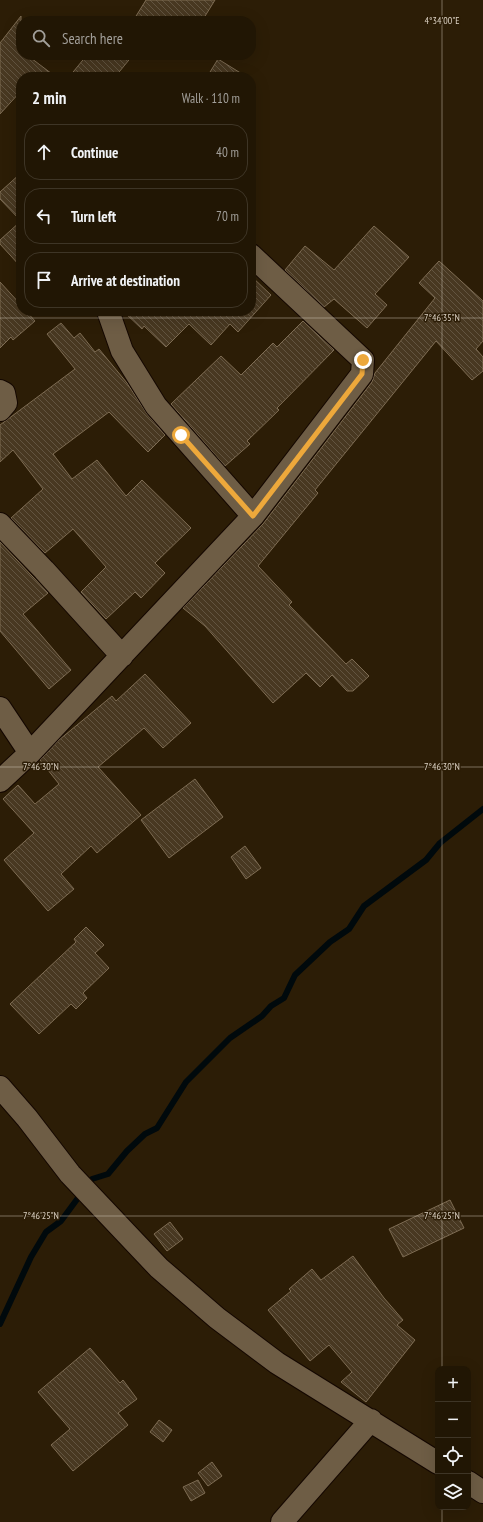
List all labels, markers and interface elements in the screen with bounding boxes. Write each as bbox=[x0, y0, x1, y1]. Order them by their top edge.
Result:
text: 4°34'00"E bbox=[425, 14, 459, 27]
search box bbox=[16, 16, 256, 60]
icon: search bbox=[30, 27, 52, 49]
text: Search here bbox=[62, 29, 123, 48]
text: 2 min bbox=[32, 87, 66, 109]
text: Walk · 110 m bbox=[182, 90, 240, 107]
icon: ahead bbox=[33, 141, 55, 163]
text: Continue bbox=[71, 143, 118, 162]
text: 40 m bbox=[216, 144, 239, 161]
icon: left bbox=[33, 205, 55, 227]
text: Turn left bbox=[71, 207, 116, 226]
text: 70 m bbox=[216, 208, 239, 225]
icon: arrive bbox=[33, 269, 55, 291]
text: Arrive at destination bbox=[71, 271, 180, 290]
text: 7°46'35"N bbox=[424, 311, 460, 324]
route end bbox=[354, 351, 372, 369]
route start bbox=[172, 426, 190, 444]
text: 7°46'30"N bbox=[23, 760, 59, 773]
text: 7°46'30"N bbox=[424, 760, 460, 773]
text: 7°46'25"N bbox=[23, 1209, 59, 1222]
text: 7°46'25"N bbox=[424, 1209, 460, 1222]
map controls bbox=[435, 1366, 471, 1510]
button: + bbox=[435, 1366, 471, 1402]
button: − bbox=[435, 1402, 471, 1438]
button: locate bbox=[435, 1438, 471, 1474]
button: layers bbox=[435, 1474, 471, 1510]

